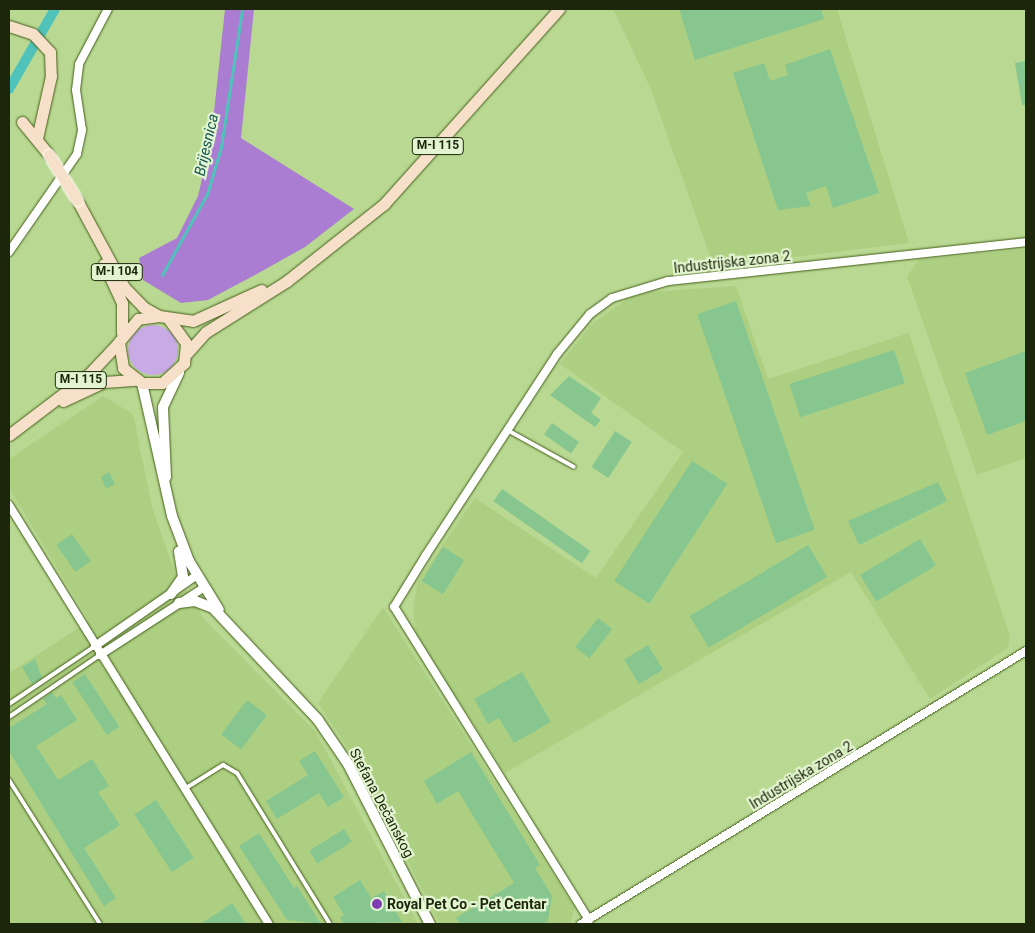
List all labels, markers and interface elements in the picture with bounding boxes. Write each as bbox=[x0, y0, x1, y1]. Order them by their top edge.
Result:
water label: Brijesnica bbox=[191, 112, 223, 178]
road number: M-I 115 bbox=[412, 136, 464, 156]
street label: Industrijska zona 2 bbox=[673, 248, 791, 276]
road number: M-I 104 bbox=[91, 262, 143, 282]
road number: M-I 115 bbox=[55, 370, 107, 390]
street label: Industrijska zona 2 bbox=[746, 738, 856, 812]
street label: Stefana Dečanskog bbox=[346, 746, 418, 860]
place label: Royal Pet Co - Pet Centar bbox=[387, 896, 546, 912]
marker: Royal Pet Co - Pet Centar bbox=[371, 898, 383, 910]

